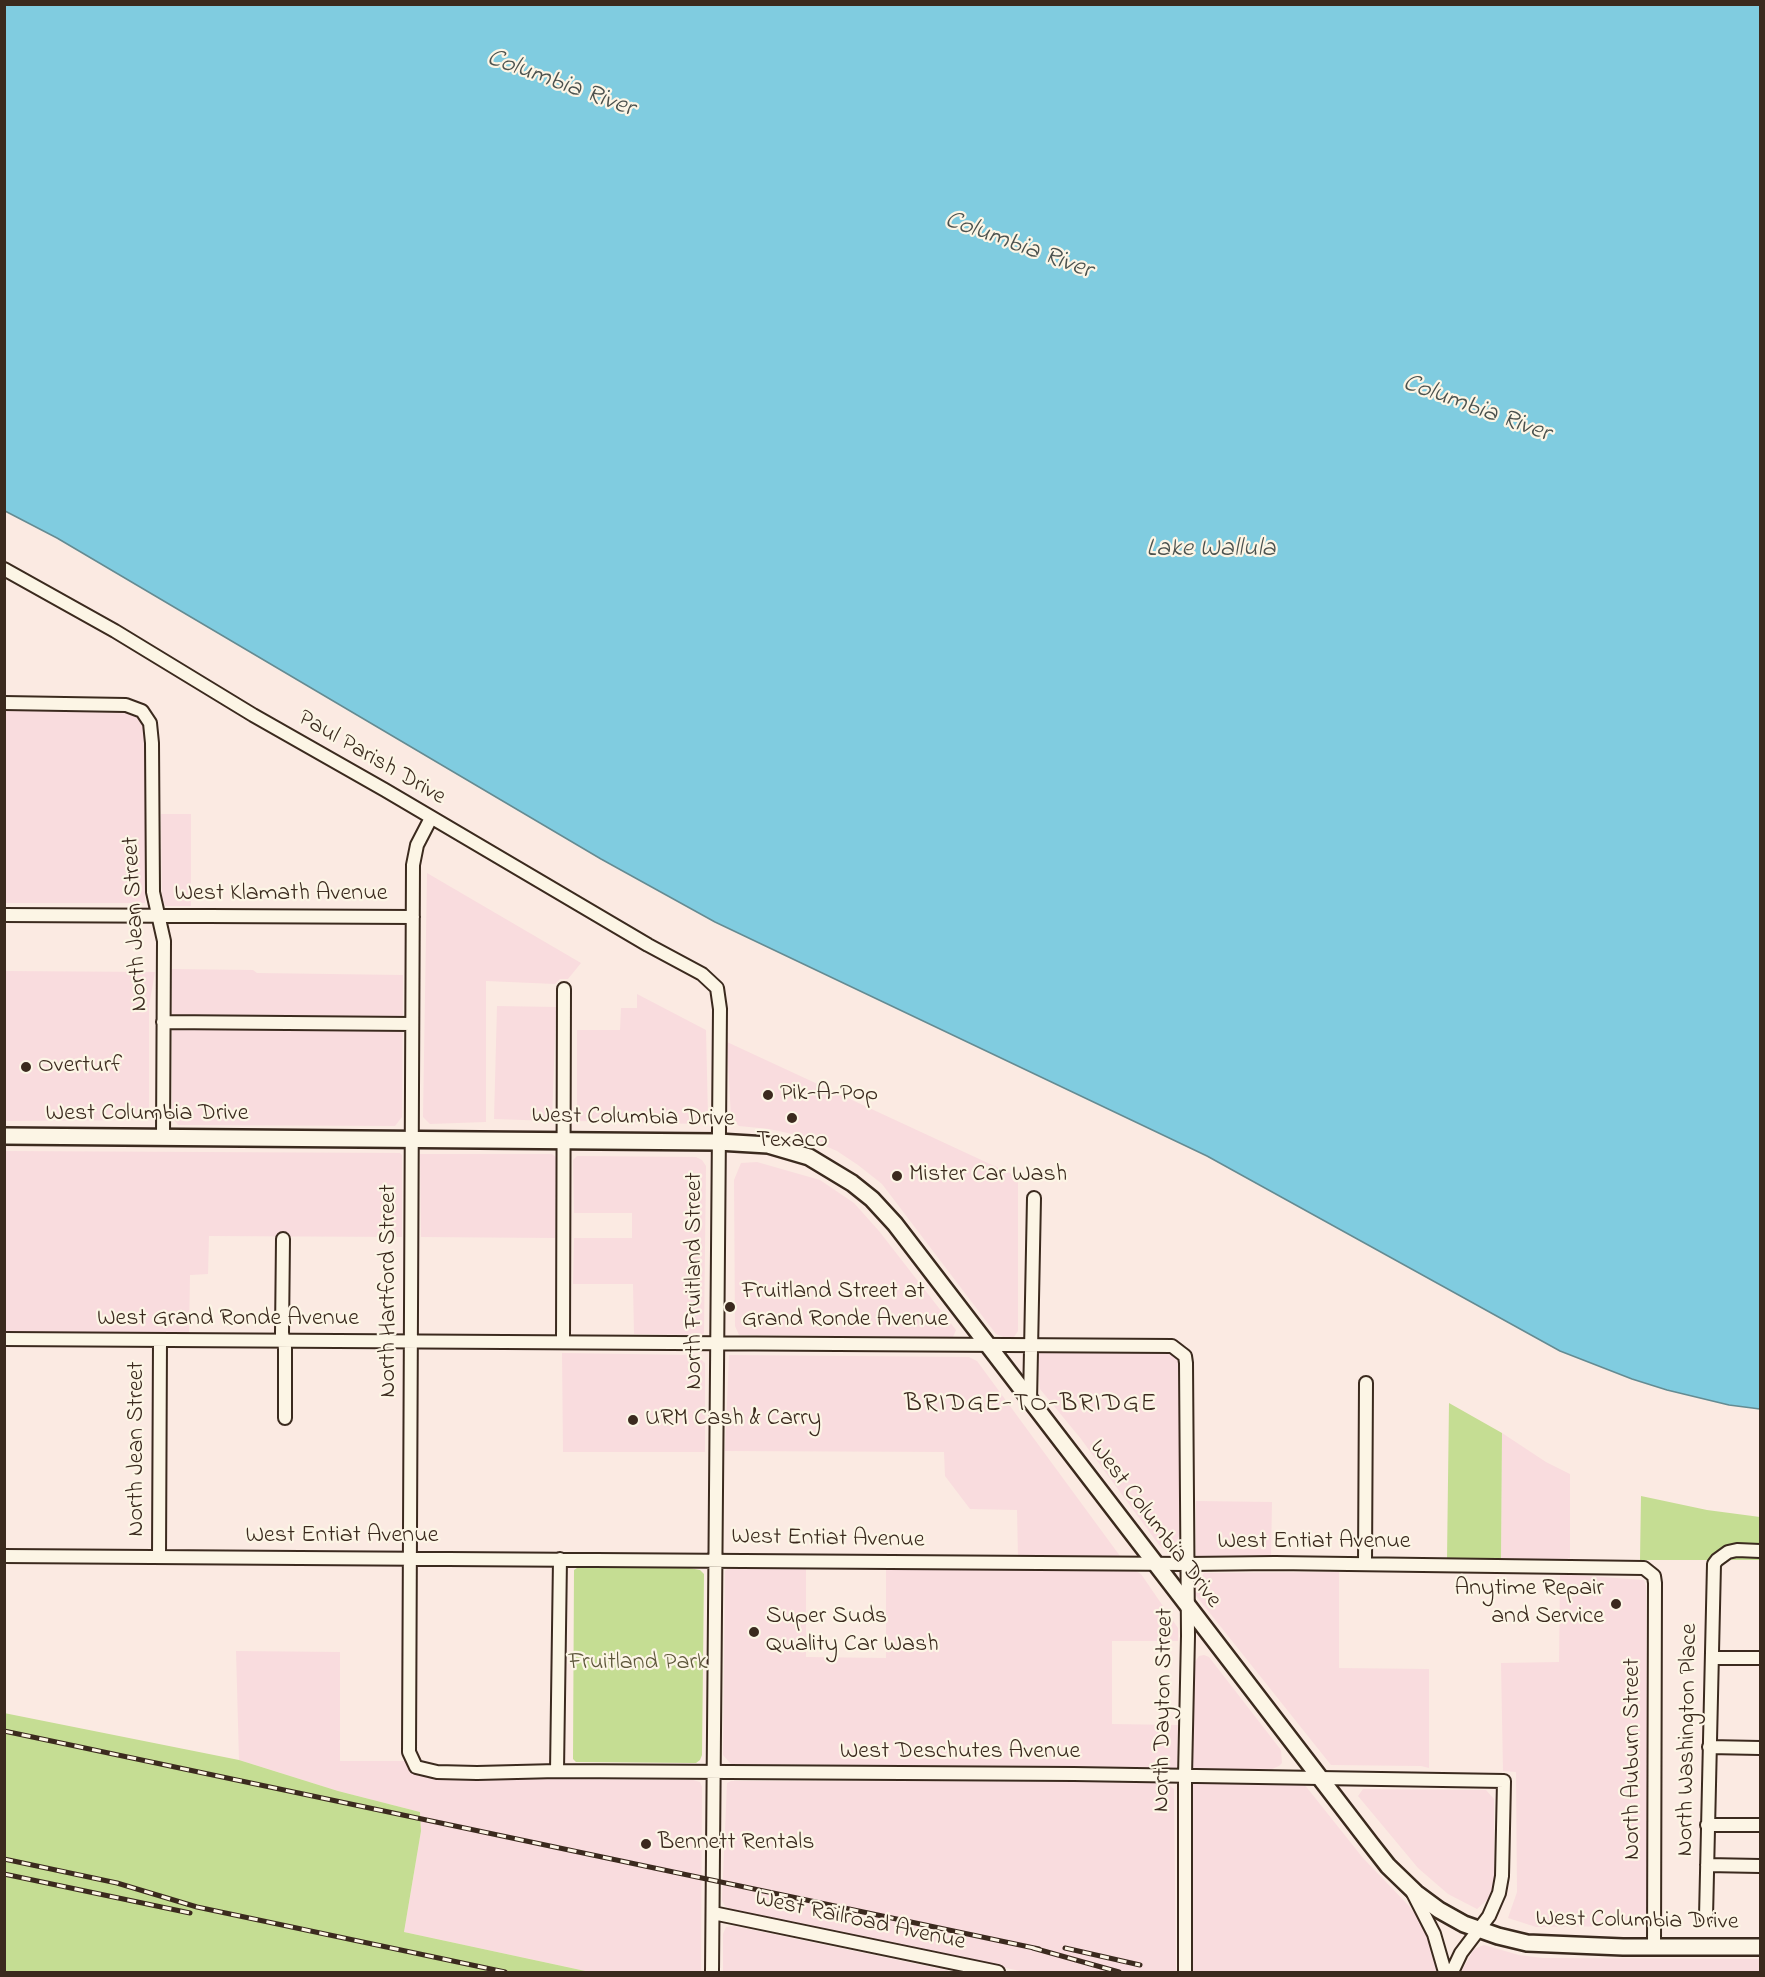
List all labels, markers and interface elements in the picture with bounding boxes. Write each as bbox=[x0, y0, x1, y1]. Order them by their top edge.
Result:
water label: Columbia River bbox=[482, 44, 638, 126]
water label: Columbia River bbox=[940, 206, 1096, 288]
water label: Columbia River bbox=[1398, 369, 1554, 451]
water label: Lake Wallula bbox=[1146, 535, 1276, 567]
street label: Paul Parish Drive bbox=[292, 705, 450, 813]
street label: North Jean Street bbox=[118, 836, 156, 1012]
street label: West Klamath Avenue bbox=[174, 881, 388, 909]
place label: Overturf bbox=[38, 1053, 122, 1081]
marker: Overturf bbox=[19, 1060, 33, 1074]
place label: Pik-A-Pop bbox=[780, 1081, 878, 1109]
marker: Pik-A-Pop bbox=[761, 1088, 775, 1102]
street label: West Columbia Drive bbox=[46, 1101, 248, 1129]
street label: West Columbia Drive bbox=[531, 1103, 735, 1135]
marker: Texaco bbox=[785, 1111, 799, 1125]
place label: Texaco bbox=[756, 1128, 828, 1156]
place label: Mister Car Wash bbox=[909, 1162, 1067, 1190]
marker: Mister Car Wash bbox=[890, 1169, 904, 1183]
street label: North Fruitland Street bbox=[682, 1172, 710, 1390]
street label: North Hartford Street bbox=[376, 1184, 404, 1398]
place label: Fruitland Street at Grand Ronde Avenue bbox=[742, 1279, 948, 1335]
marker: Fruitland Street at Grand Ronde Avenue bbox=[723, 1300, 737, 1314]
street label: West Grand Ronde Avenue bbox=[97, 1306, 359, 1334]
street label: North Jean Street bbox=[124, 1361, 152, 1537]
district label: BRIDGE-TO-BRIDGE bbox=[904, 1390, 1158, 1422]
place label: URM Cash & Carry bbox=[645, 1406, 821, 1434]
marker: URM Cash & Carry bbox=[626, 1413, 640, 1427]
street label: West Columbia Drive bbox=[1081, 1435, 1227, 1615]
street label: West Entiat Avenue bbox=[245, 1523, 439, 1551]
street label: West Entiat Avenue bbox=[731, 1524, 925, 1556]
street label: West Entiat Avenue bbox=[1217, 1529, 1411, 1557]
place label: Anytime Repair and Service bbox=[1454, 1576, 1604, 1632]
marker: Anytime Repair and Service bbox=[1609, 1597, 1623, 1611]
place label: Super Suds Quality Car Wash bbox=[766, 1604, 939, 1660]
street label: North Dayton Street bbox=[1149, 1608, 1181, 1812]
street label: North Washington Place bbox=[1673, 1623, 1705, 1857]
marker: Super Suds Quality Car Wash bbox=[747, 1625, 761, 1639]
park label: Fruitland Park bbox=[569, 1650, 707, 1678]
street label: North Auburn Street bbox=[1620, 1658, 1648, 1860]
street label: West Deschutes Avenue bbox=[840, 1739, 1080, 1767]
place label: Bennett Rentals bbox=[658, 1830, 815, 1858]
marker: Bennett Rentals bbox=[639, 1837, 653, 1851]
street label: West Railroad Avenue bbox=[752, 1886, 968, 1958]
street label: West Columbia Drive bbox=[1535, 1906, 1739, 1938]

